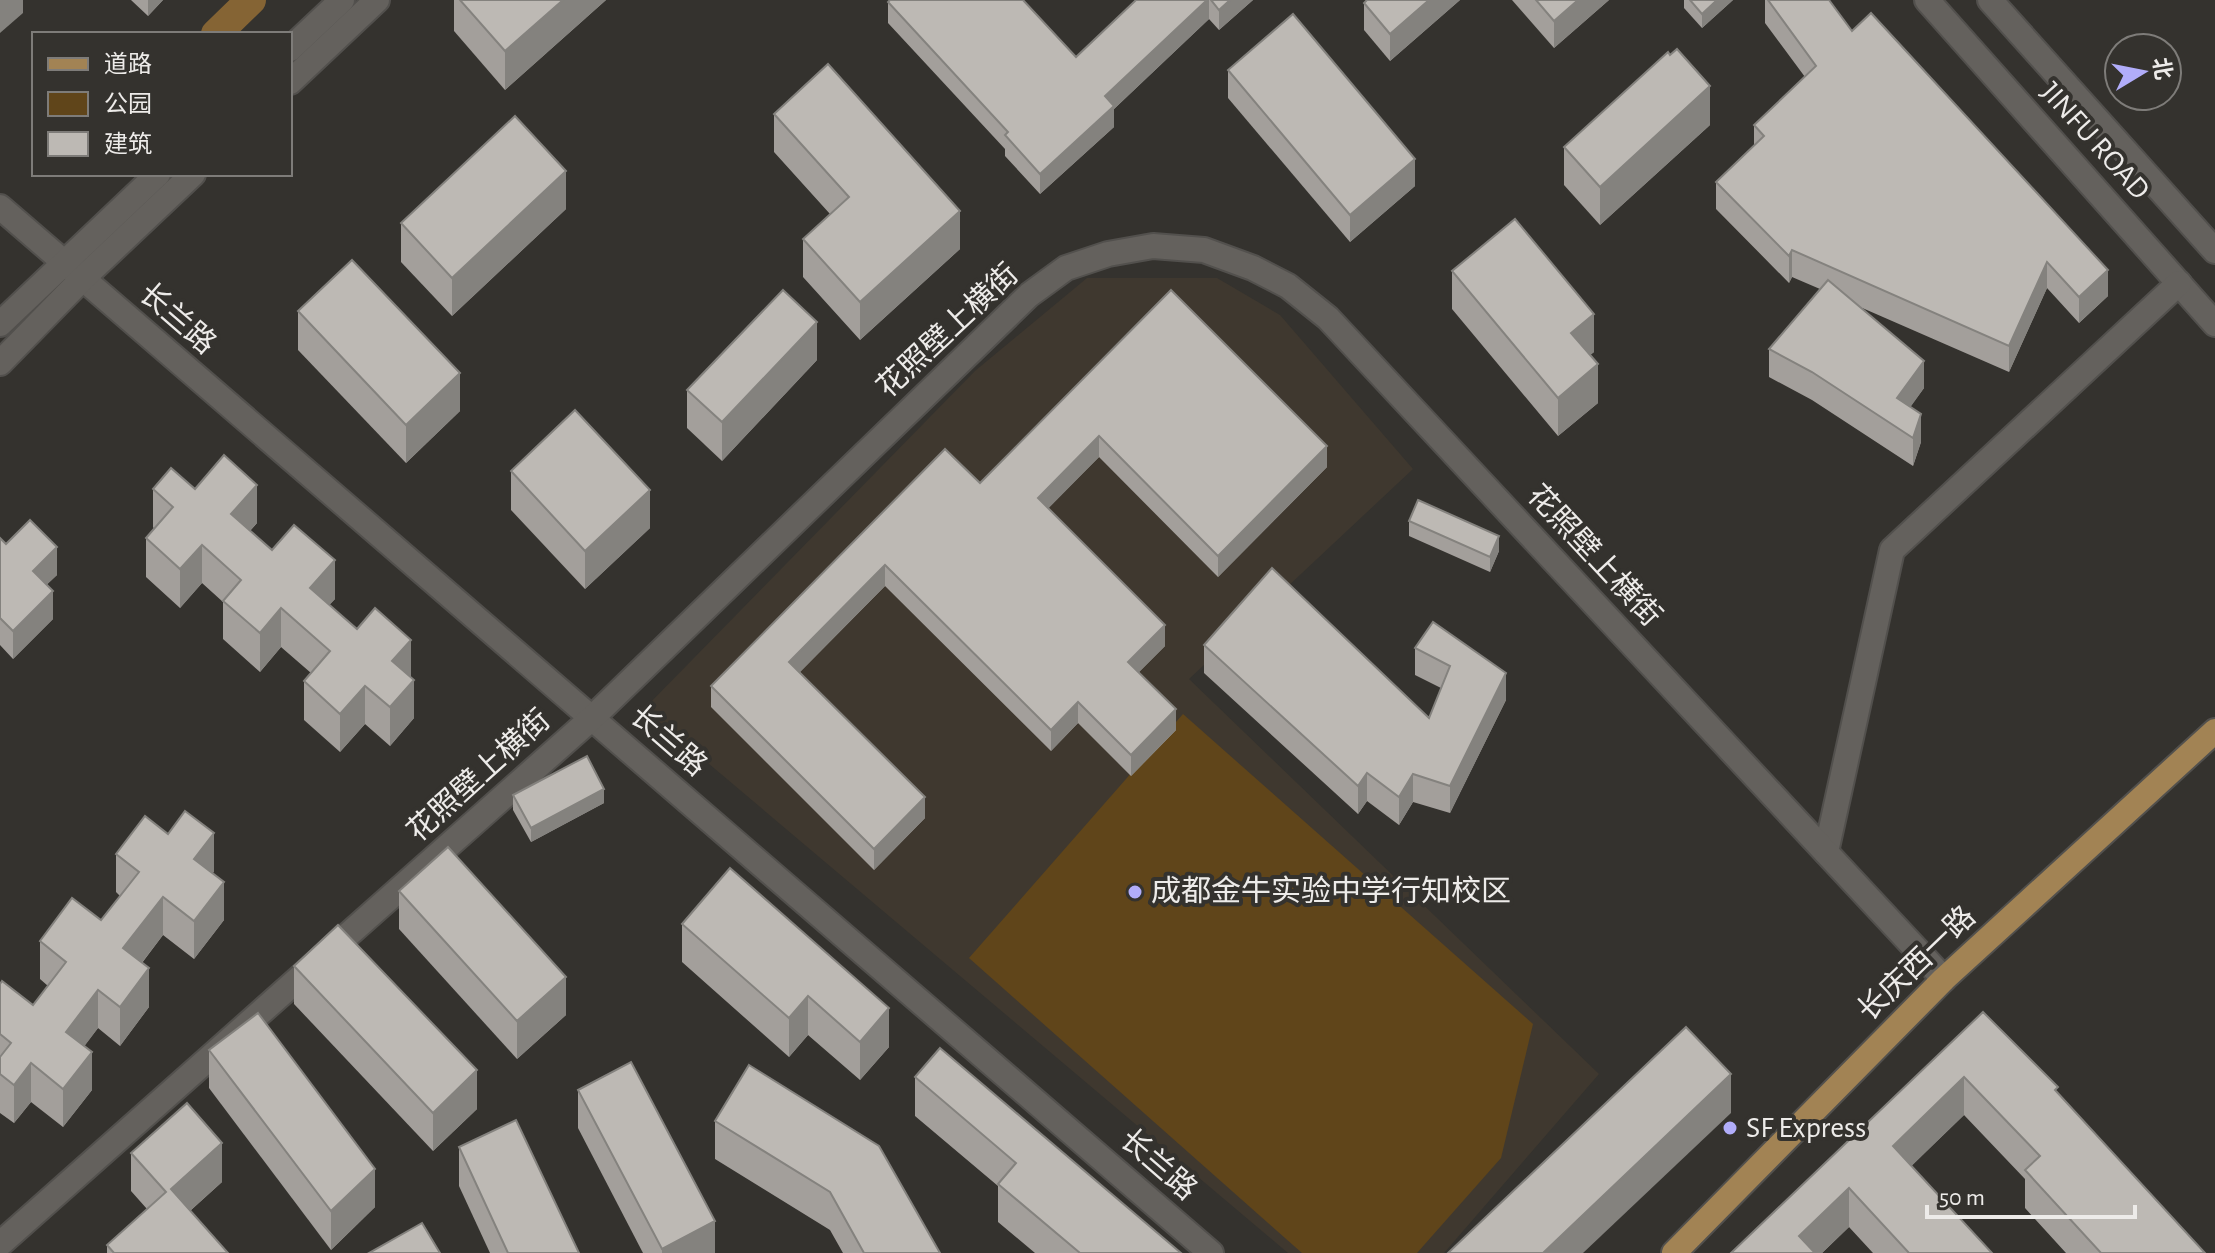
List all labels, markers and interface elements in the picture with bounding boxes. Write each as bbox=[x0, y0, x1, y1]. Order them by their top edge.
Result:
legend bbox=[32, 32, 292, 176]
north arrow bbox=[2103, 32, 2183, 112]
text: 道路 bbox=[104, 51, 152, 77]
text: 北 bbox=[2149, 56, 2175, 81]
street label: JINFU ROAD bbox=[2035, 77, 2155, 205]
text: 公园 bbox=[104, 92, 152, 117]
text: 建筑 bbox=[104, 131, 152, 157]
street label: 花照壁上横街 bbox=[871, 257, 1024, 403]
street label: 长兰路 bbox=[133, 277, 222, 360]
street label: 花照壁上横街 bbox=[1522, 479, 1668, 632]
street label: 长兰路 bbox=[624, 699, 713, 782]
street label: 花照壁上横街 bbox=[401, 703, 556, 847]
place label: 成都金牛实验中学行知校区 bbox=[1151, 875, 1511, 907]
marker: 成都金牛实验中学行知校区 bbox=[1126, 883, 1144, 901]
street label: 长庆西一路 bbox=[1851, 900, 1981, 1027]
place label: SF Express bbox=[1746, 1113, 1866, 1143]
marker: SF Express bbox=[1721, 1119, 1739, 1137]
street label: 长兰路 bbox=[1114, 1123, 1203, 1206]
scale bar bbox=[1927, 1169, 2135, 1219]
text: 50 m bbox=[1939, 1186, 1985, 1210]

